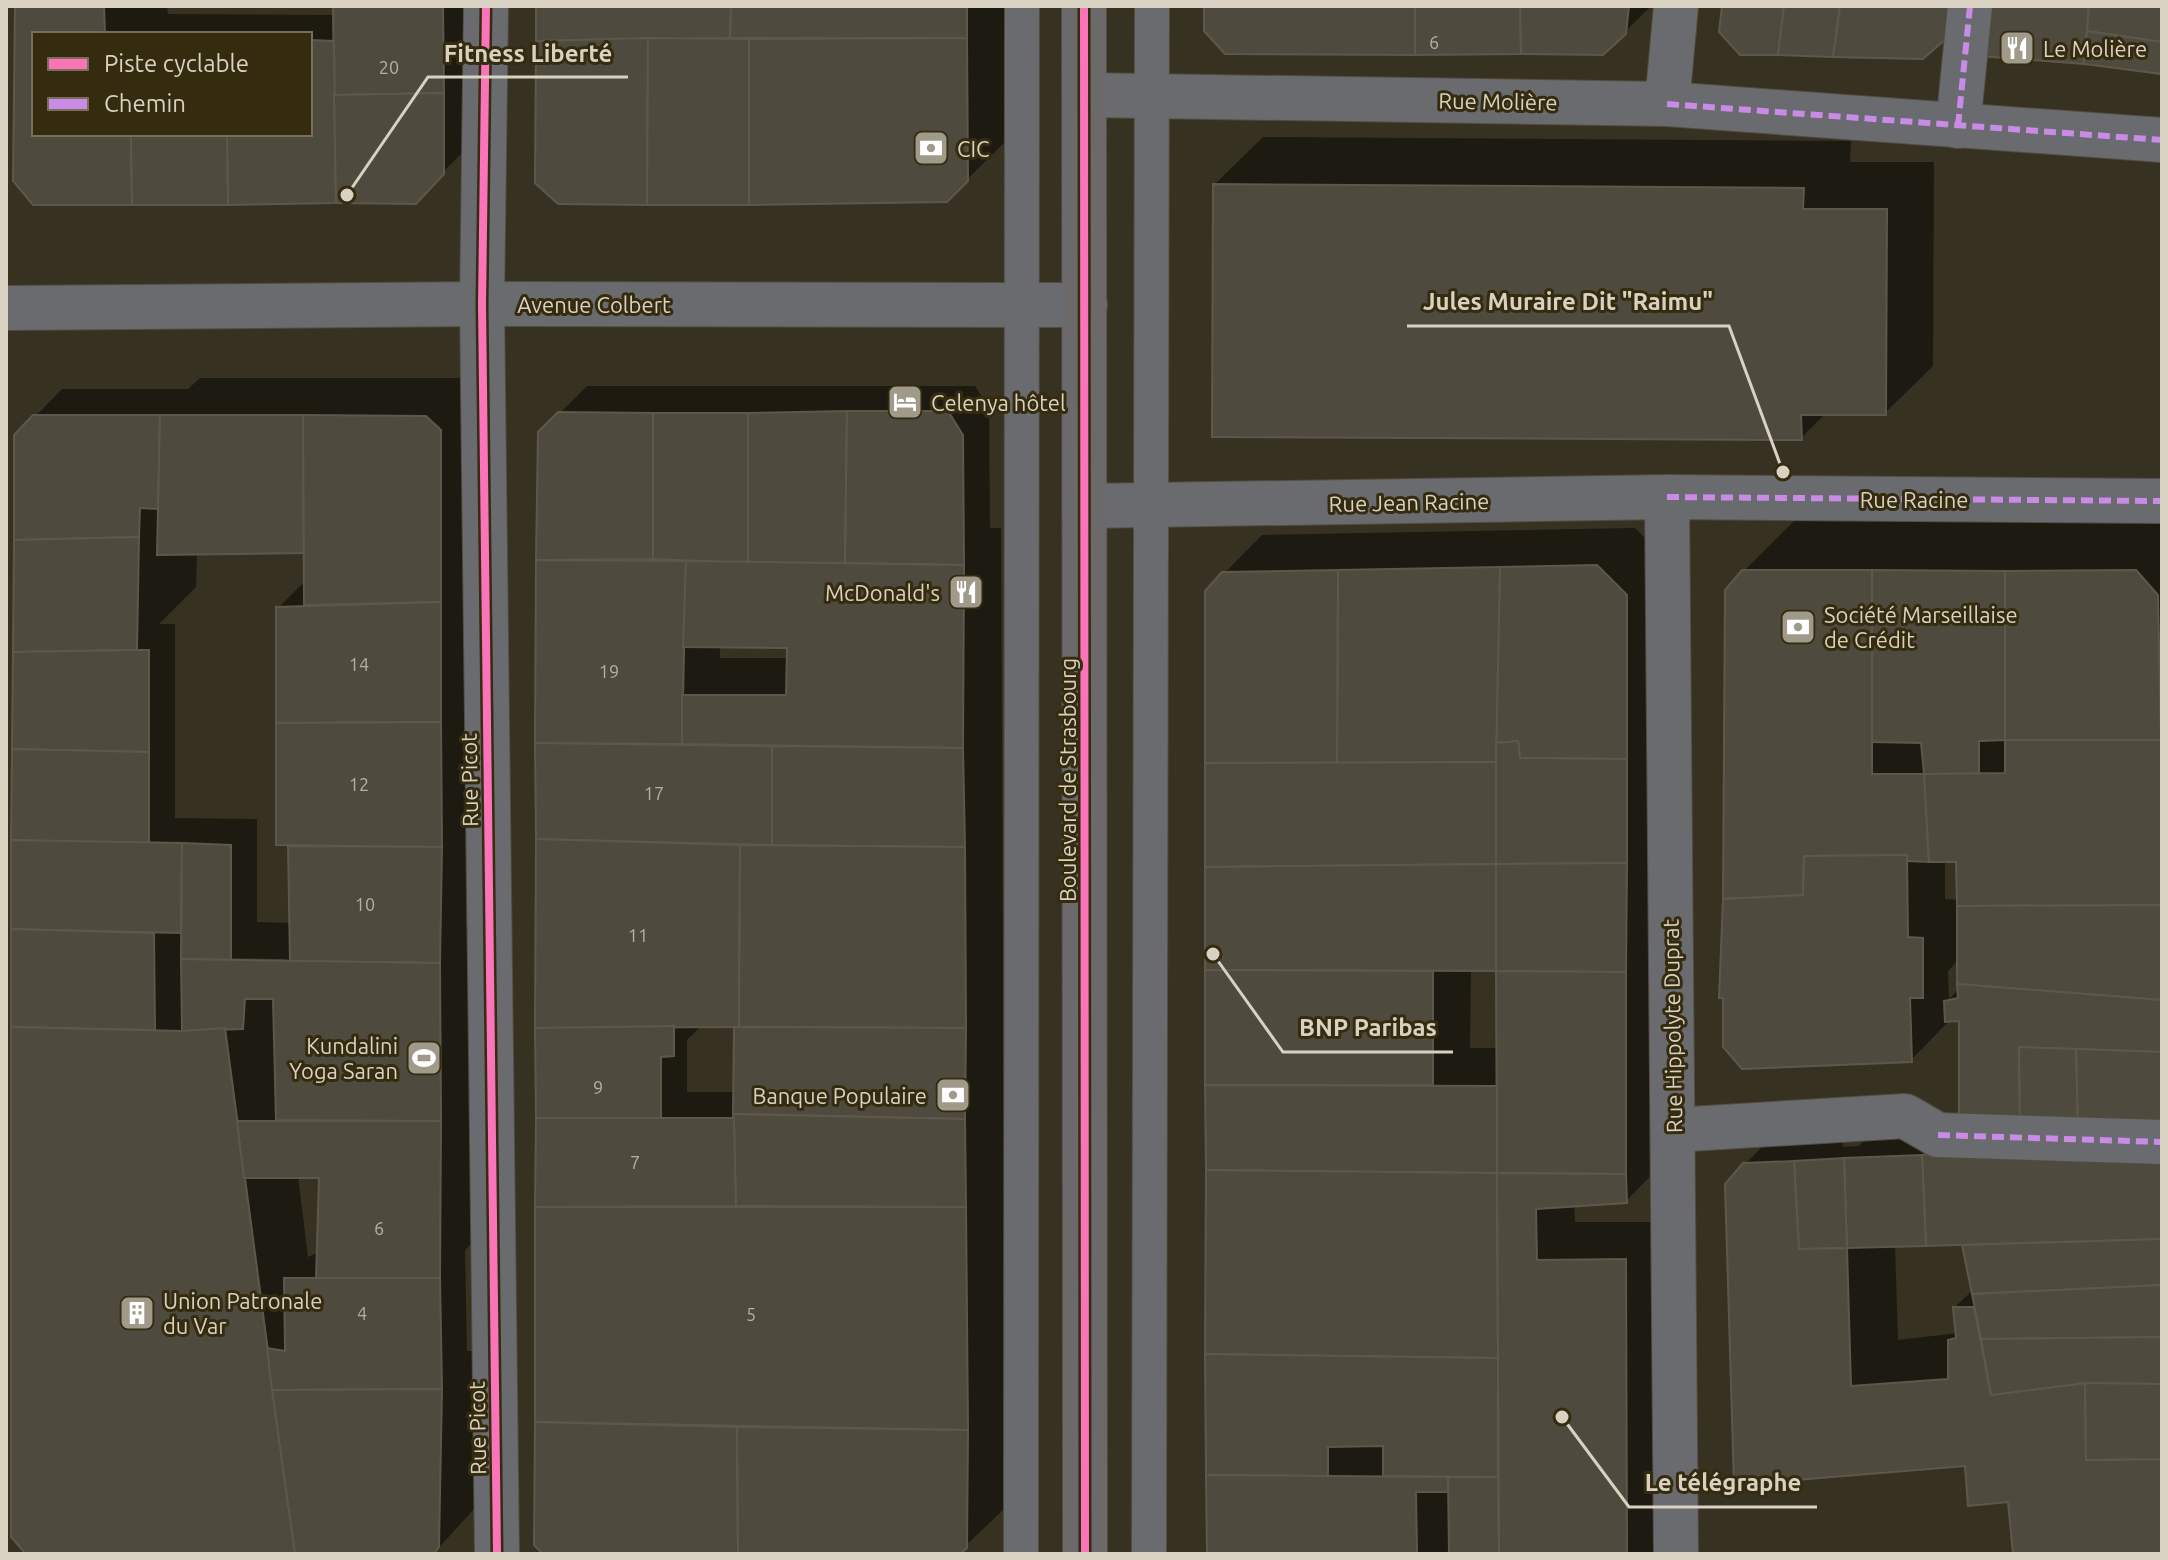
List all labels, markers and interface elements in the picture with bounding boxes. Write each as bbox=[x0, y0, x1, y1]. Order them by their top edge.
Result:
callout: Fitness Liberté bbox=[428, 29, 628, 77]
restaurant icon: Le Molière bbox=[1998, 29, 2036, 67]
legend bbox=[32, 32, 312, 136]
house number: 6 bbox=[1429, 32, 1439, 52]
place label: Le Molière bbox=[2043, 36, 2147, 61]
text: Fitness Liberté bbox=[444, 40, 612, 67]
text: Piste cyclable bbox=[104, 50, 249, 77]
house number: 20 bbox=[379, 57, 399, 77]
street label: Rue Molière bbox=[1438, 87, 1558, 115]
text: Chemin bbox=[104, 90, 186, 117]
bank icon: CIC bbox=[912, 129, 950, 167]
place label: CIC bbox=[957, 136, 990, 161]
callout: Jules Muraire Dit "Raimu" bbox=[1407, 278, 1729, 326]
text: Jules Muraire Dit "Raimu" bbox=[1423, 288, 1713, 315]
street label: Avenue Colbert bbox=[517, 292, 671, 317]
hotel icon: Celenya hôtel bbox=[886, 383, 924, 421]
place label: Celenya hôtel bbox=[931, 390, 1066, 415]
street label: Rue Racine bbox=[1860, 487, 1968, 512]
street label: Rue Jean Racine bbox=[1328, 488, 1490, 516]
restaurant icon: McDonald's bbox=[947, 573, 985, 611]
place label: McDonald's bbox=[825, 580, 940, 605]
place label: Société Marseillaise de Crédit bbox=[1824, 602, 2018, 652]
bank icon: Société Marseillaise de Crédit bbox=[1779, 608, 1817, 646]
house number: 14 bbox=[349, 654, 369, 674]
street label: Boulevard de Strasbourg bbox=[1055, 658, 1080, 902]
house number: 19 bbox=[599, 661, 619, 681]
street label: Rue Picot bbox=[456, 733, 482, 827]
house number: 12 bbox=[349, 774, 369, 794]
house number: 17 bbox=[644, 783, 664, 803]
house number: 10 bbox=[355, 894, 375, 914]
street label: Rue Hippolyte Duprat bbox=[1658, 918, 1686, 1133]
house number: 11 bbox=[628, 925, 648, 945]
callout: BNP Paribas bbox=[1283, 1004, 1453, 1052]
text: BNP Paribas bbox=[1299, 1014, 1437, 1041]
place label: Kundalini Yoga Saran bbox=[289, 1033, 398, 1083]
sports icon: Kundalini Yoga Saran bbox=[405, 1039, 443, 1077]
bank icon: Banque Populaire bbox=[934, 1076, 972, 1114]
house number: 9 bbox=[593, 1077, 603, 1097]
place label: Banque Populaire bbox=[752, 1083, 927, 1108]
house number: 7 bbox=[630, 1152, 640, 1172]
house number: 6 bbox=[374, 1218, 384, 1238]
place label: Union Patronale du Var bbox=[163, 1288, 322, 1338]
building icon: Union Patronale du Var bbox=[118, 1294, 156, 1332]
house number: 4 bbox=[357, 1303, 367, 1323]
house number: 5 bbox=[746, 1304, 756, 1324]
street label: Rue Picot bbox=[464, 1381, 490, 1475]
callout: Le télégraphe bbox=[1629, 1459, 1817, 1507]
text: Le télégraphe bbox=[1645, 1469, 1801, 1496]

